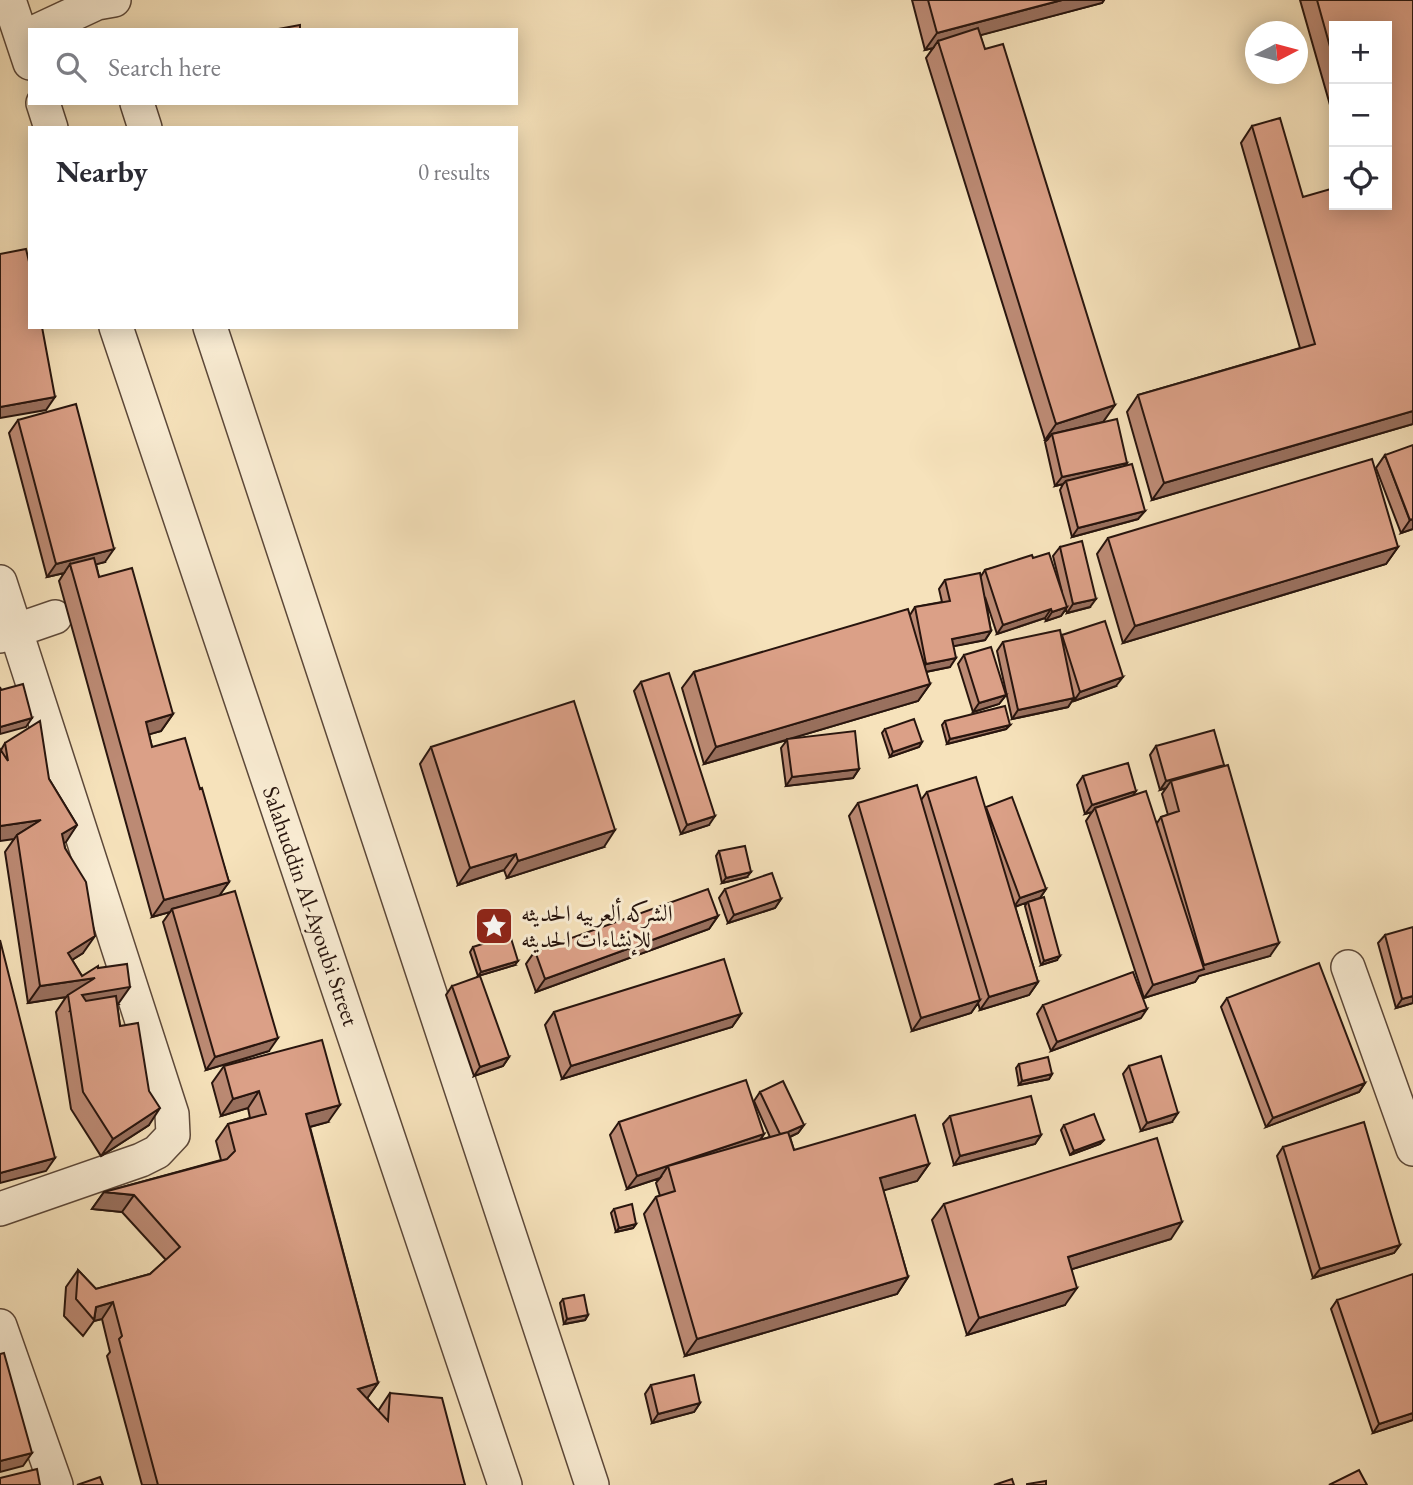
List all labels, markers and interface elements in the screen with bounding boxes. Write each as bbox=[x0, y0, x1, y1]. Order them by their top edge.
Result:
north arrow bbox=[1245, 21, 1308, 84]
map controls bbox=[1329, 21, 1392, 210]
button: + bbox=[1329, 21, 1392, 84]
search box bbox=[28, 28, 518, 105]
icon: search bbox=[52, 48, 90, 86]
text: Search here bbox=[108, 50, 221, 84]
button: − bbox=[1329, 84, 1392, 147]
button: locate bbox=[1329, 147, 1392, 210]
text: Nearby bbox=[56, 152, 148, 191]
text: 0 results bbox=[418, 157, 490, 187]
street label: Salahuddin Al-Ayoubi Street bbox=[256, 782, 366, 1031]
place label: الشركه ألعربيه الحديثه للإنشاءات الحديثه bbox=[521, 897, 673, 956]
place icon: الشركه ألعربيه الحديثه للإنشاءات الحديثه bbox=[473, 905, 515, 947]

